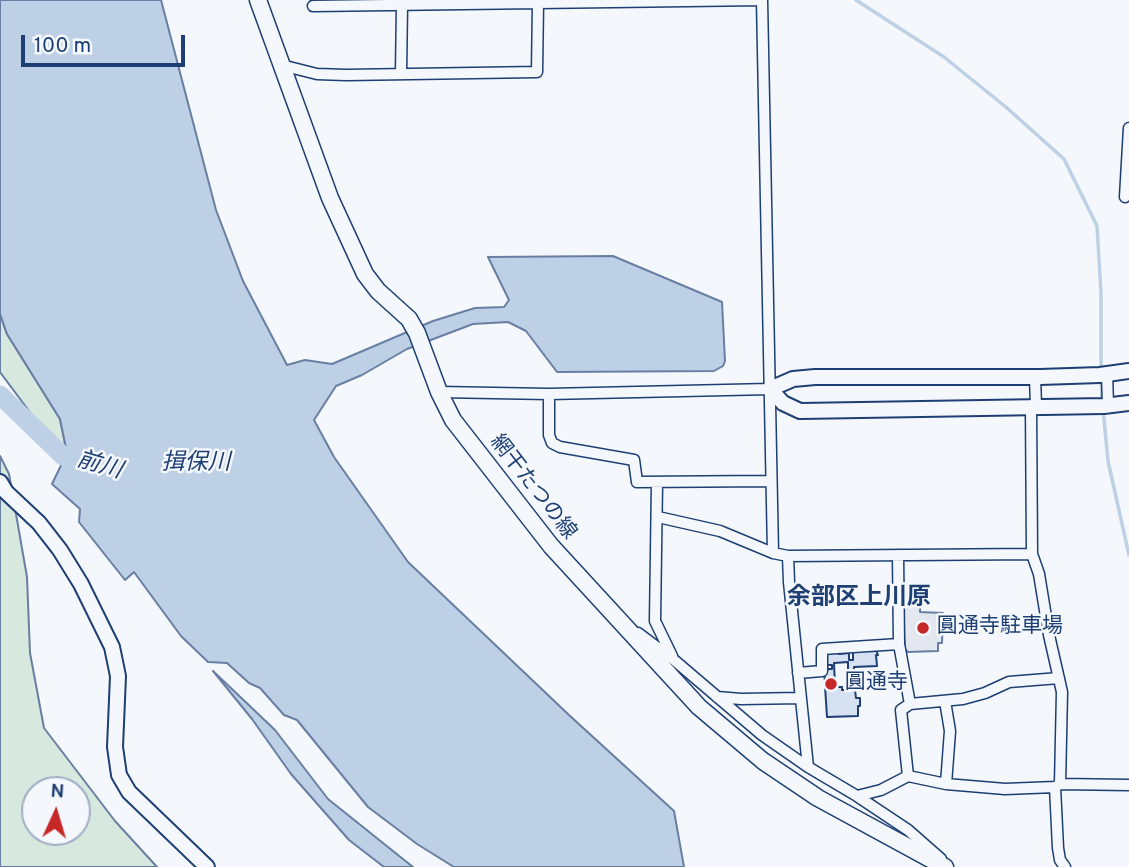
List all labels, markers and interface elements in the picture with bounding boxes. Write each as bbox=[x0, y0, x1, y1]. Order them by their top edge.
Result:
scale bar bbox=[24, 21, 189, 65]
text: 100 m bbox=[34, 33, 91, 60]
street label: 網干たつの線 bbox=[483, 431, 581, 545]
water label: 前川 bbox=[73, 447, 125, 487]
water label: 揖保川 bbox=[162, 450, 230, 478]
district label: 余部区上川原 bbox=[787, 585, 931, 613]
place label: 圓通寺駐車場 bbox=[937, 615, 1063, 641]
marker: 圓通寺駐車場 bbox=[915, 620, 931, 636]
place label: 圓通寺 bbox=[845, 671, 908, 697]
marker: 圓通寺 bbox=[823, 676, 839, 692]
north arrow bbox=[21, 776, 91, 846]
text: N bbox=[50, 780, 65, 804]

